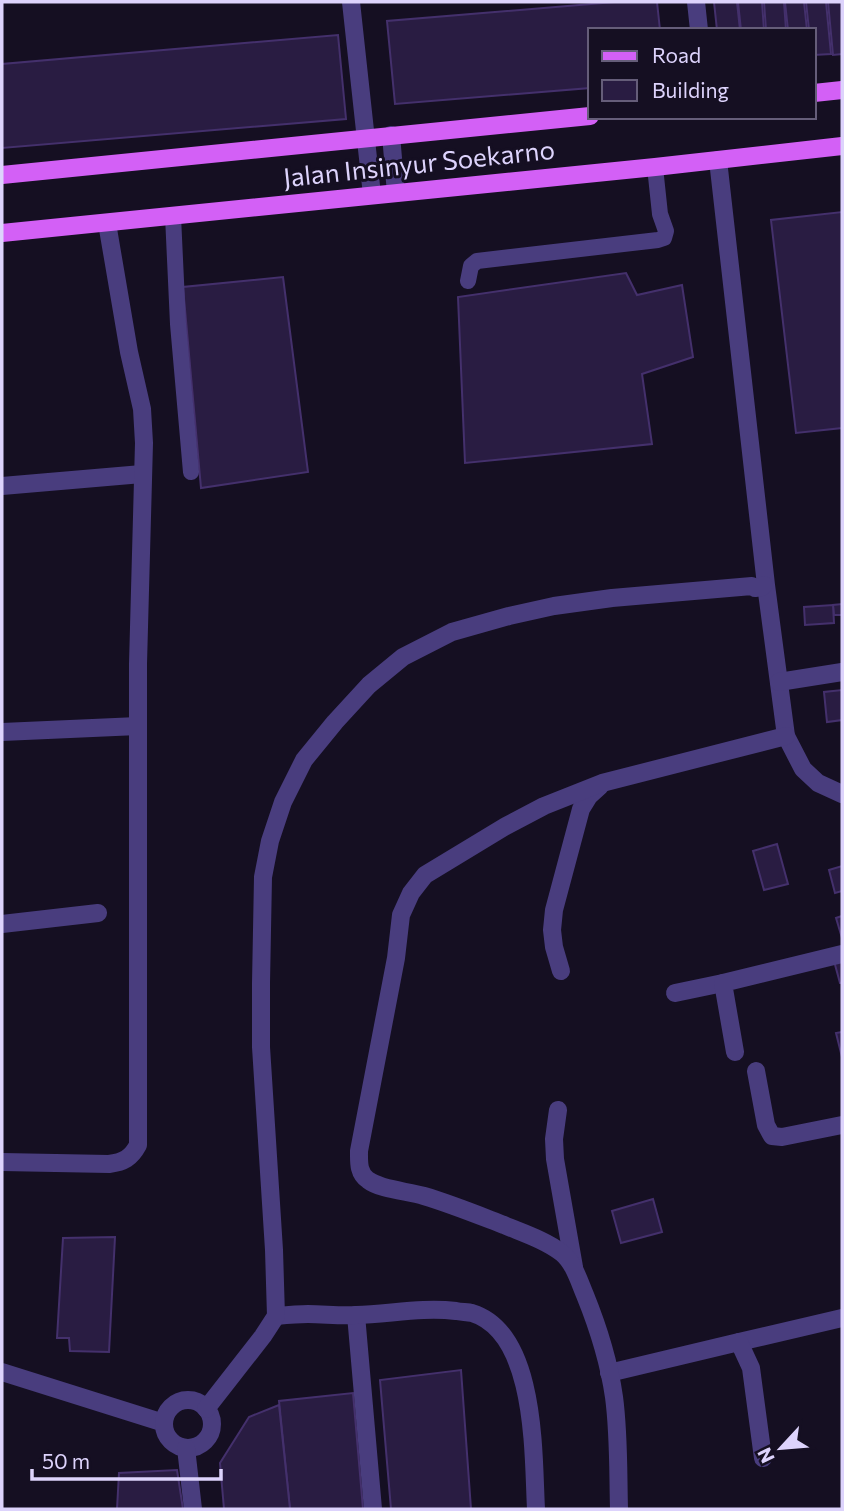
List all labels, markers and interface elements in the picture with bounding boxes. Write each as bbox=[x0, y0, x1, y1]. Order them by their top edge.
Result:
legend bbox=[588, 28, 816, 119]
text: Road bbox=[652, 42, 701, 67]
text: Building bbox=[652, 77, 729, 102]
street label: Jalan Insinyur Soekarno bbox=[282, 133, 556, 192]
north arrow bbox=[746, 1413, 816, 1483]
scale bar bbox=[32, 1438, 220, 1482]
text: N bbox=[752, 1444, 779, 1467]
text: 50 m bbox=[42, 1448, 90, 1473]

